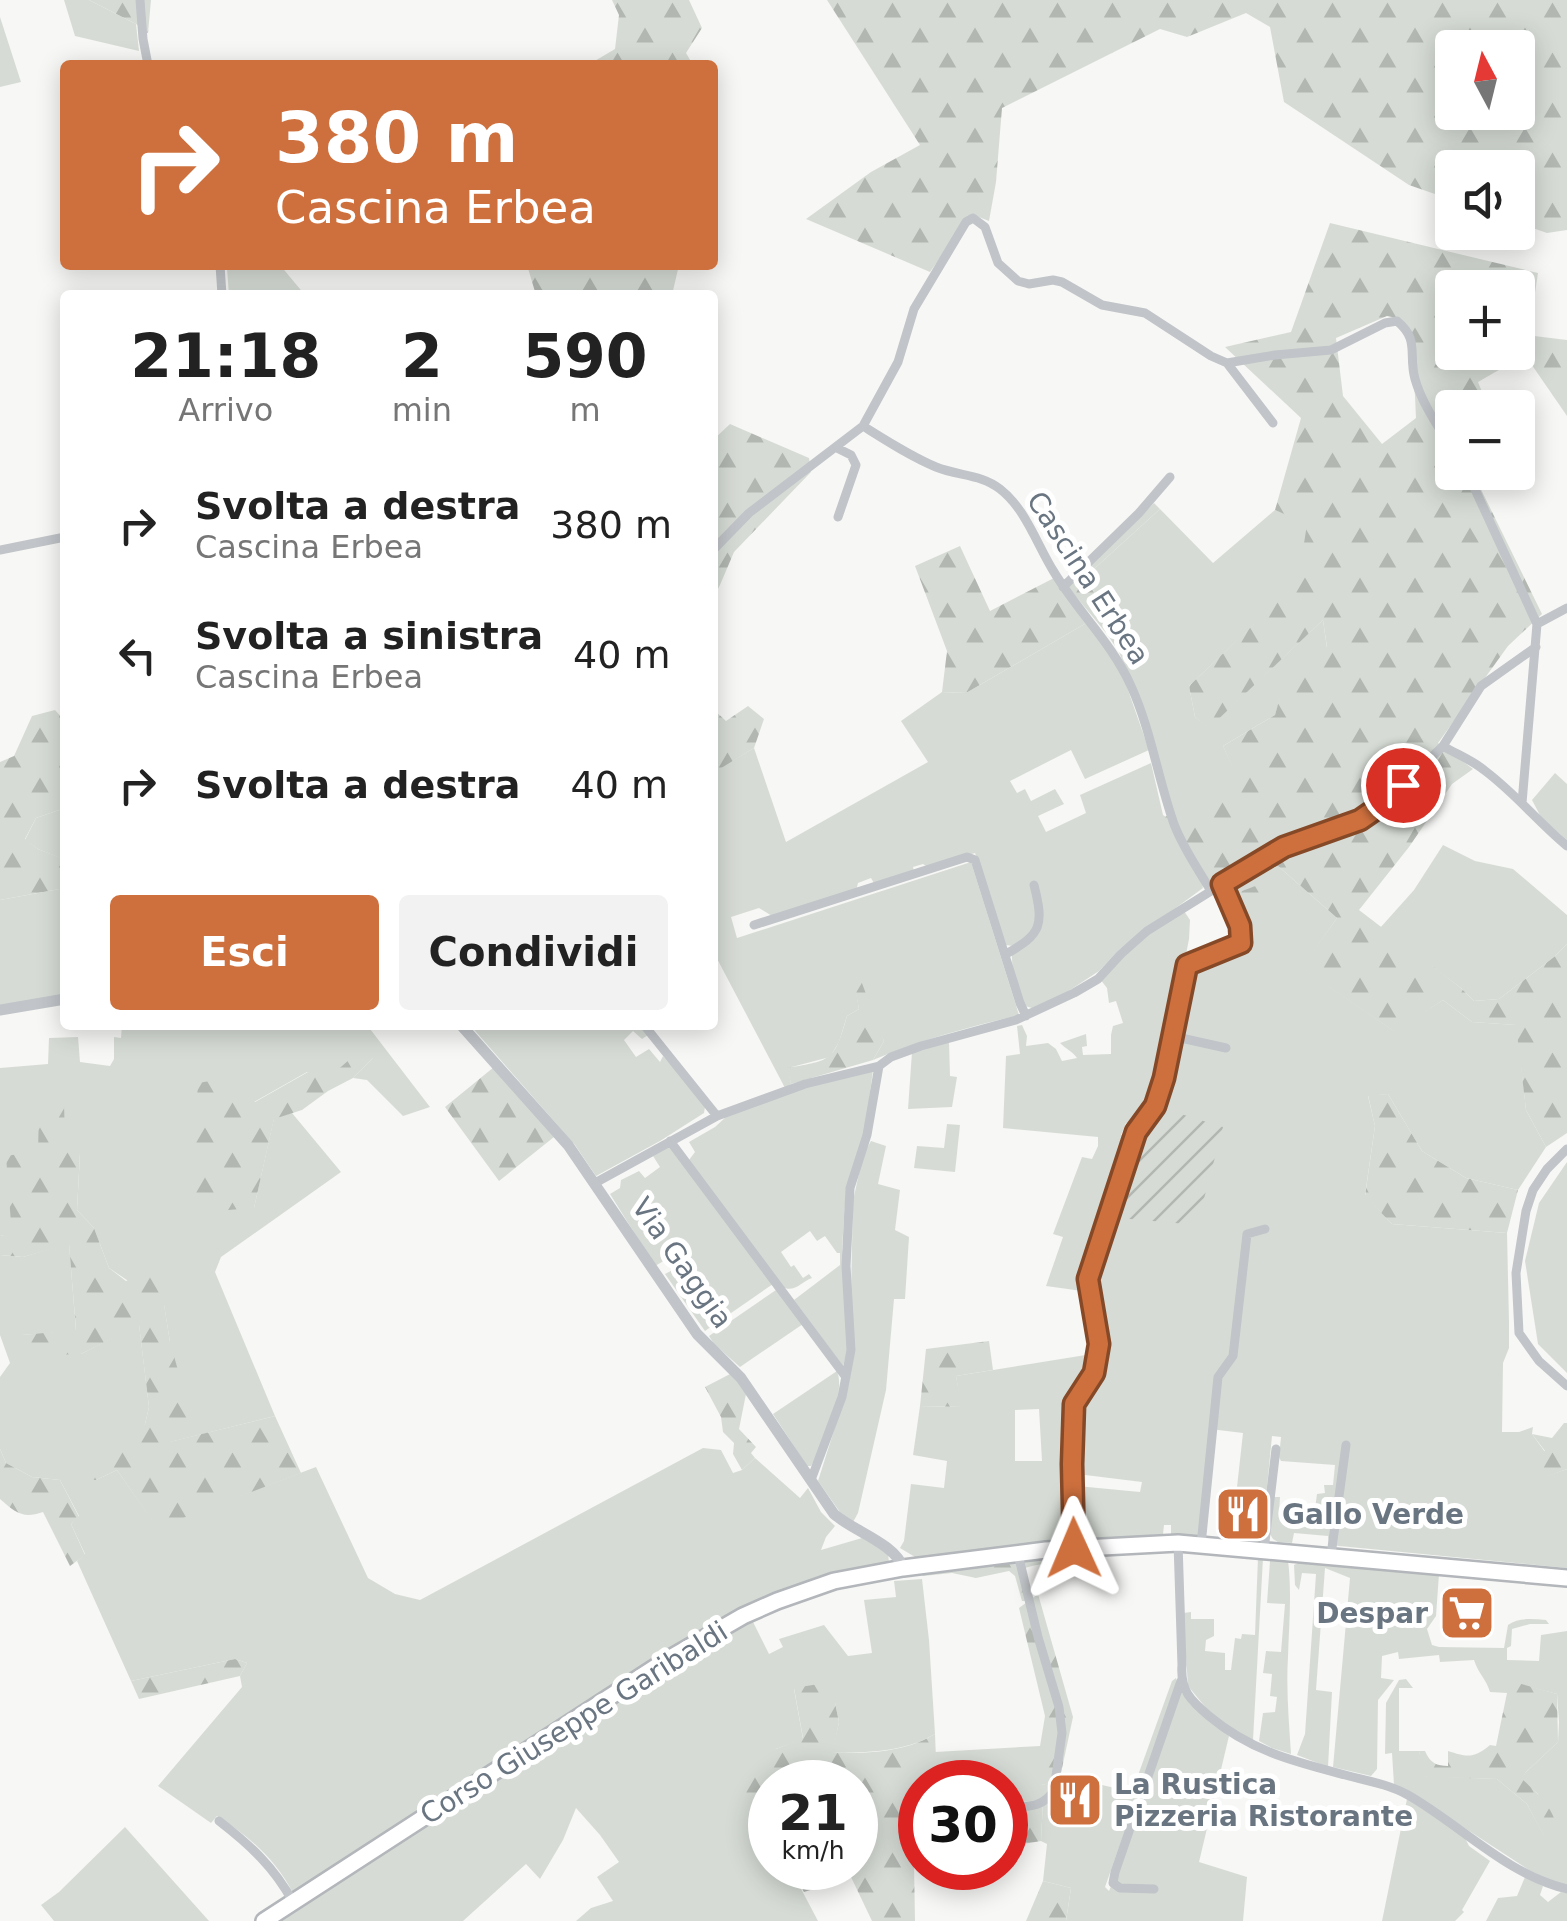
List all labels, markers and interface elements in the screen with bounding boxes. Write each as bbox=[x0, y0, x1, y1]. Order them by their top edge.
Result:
north arrow bbox=[1435, 30, 1535, 130]
map controls bbox=[1435, 30, 1535, 490]
text: 380 m bbox=[275, 97, 518, 179]
icon: right bbox=[110, 100, 240, 230]
button: sound bbox=[1435, 150, 1535, 250]
text: Cascina Erbea bbox=[275, 181, 596, 234]
button: + bbox=[1435, 270, 1535, 370]
text: 21:18 bbox=[130, 321, 321, 391]
text: 2 bbox=[401, 321, 443, 391]
text: 590 bbox=[522, 321, 648, 391]
button: − bbox=[1435, 390, 1535, 490]
text: Arrivo bbox=[178, 391, 273, 429]
text: min bbox=[392, 391, 452, 429]
text: m bbox=[569, 391, 601, 429]
text: Svolta a destra bbox=[195, 484, 520, 528]
street label: Cascina Erbea bbox=[1020, 485, 1156, 671]
icon: right bbox=[110, 498, 165, 553]
text: 380 m bbox=[550, 503, 672, 547]
text: Cascina Erbea bbox=[195, 528, 423, 566]
text: Svolta a sinistra bbox=[195, 614, 543, 658]
icon: left bbox=[110, 628, 165, 683]
text: 40 m bbox=[573, 633, 671, 677]
text: Cascina Erbea bbox=[195, 658, 423, 696]
pin bbox=[1361, 743, 1446, 828]
icon: right bbox=[110, 758, 165, 813]
icon: arrive bbox=[1376, 758, 1431, 813]
text: Svolta a destra bbox=[195, 763, 520, 807]
text: 40 m bbox=[571, 763, 668, 807]
button: Esci bbox=[110, 895, 379, 1010]
button: Condividi bbox=[399, 895, 668, 1010]
street label: Via Gaggia bbox=[625, 1191, 739, 1335]
restaurant icon: Gallo Verde bbox=[1213, 1484, 1273, 1544]
position arrow bbox=[1022, 1496, 1126, 1600]
place label: Gallo Verde bbox=[1282, 1498, 1464, 1531]
supermarket icon: Despar bbox=[1437, 1583, 1497, 1643]
place label: Despar bbox=[1316, 1597, 1428, 1630]
street label: Corso Giuseppe Garibaldi bbox=[414, 1615, 734, 1831]
speed limit sign: 30 bbox=[898, 1760, 1028, 1890]
place label: La Rustica Pizzeria Ristorante bbox=[1114, 1768, 1413, 1833]
restaurant icon: La Rustica Pizzeria Ristorante bbox=[1045, 1770, 1105, 1830]
text: 21 bbox=[778, 1784, 848, 1842]
text: km/h bbox=[781, 1836, 845, 1865]

